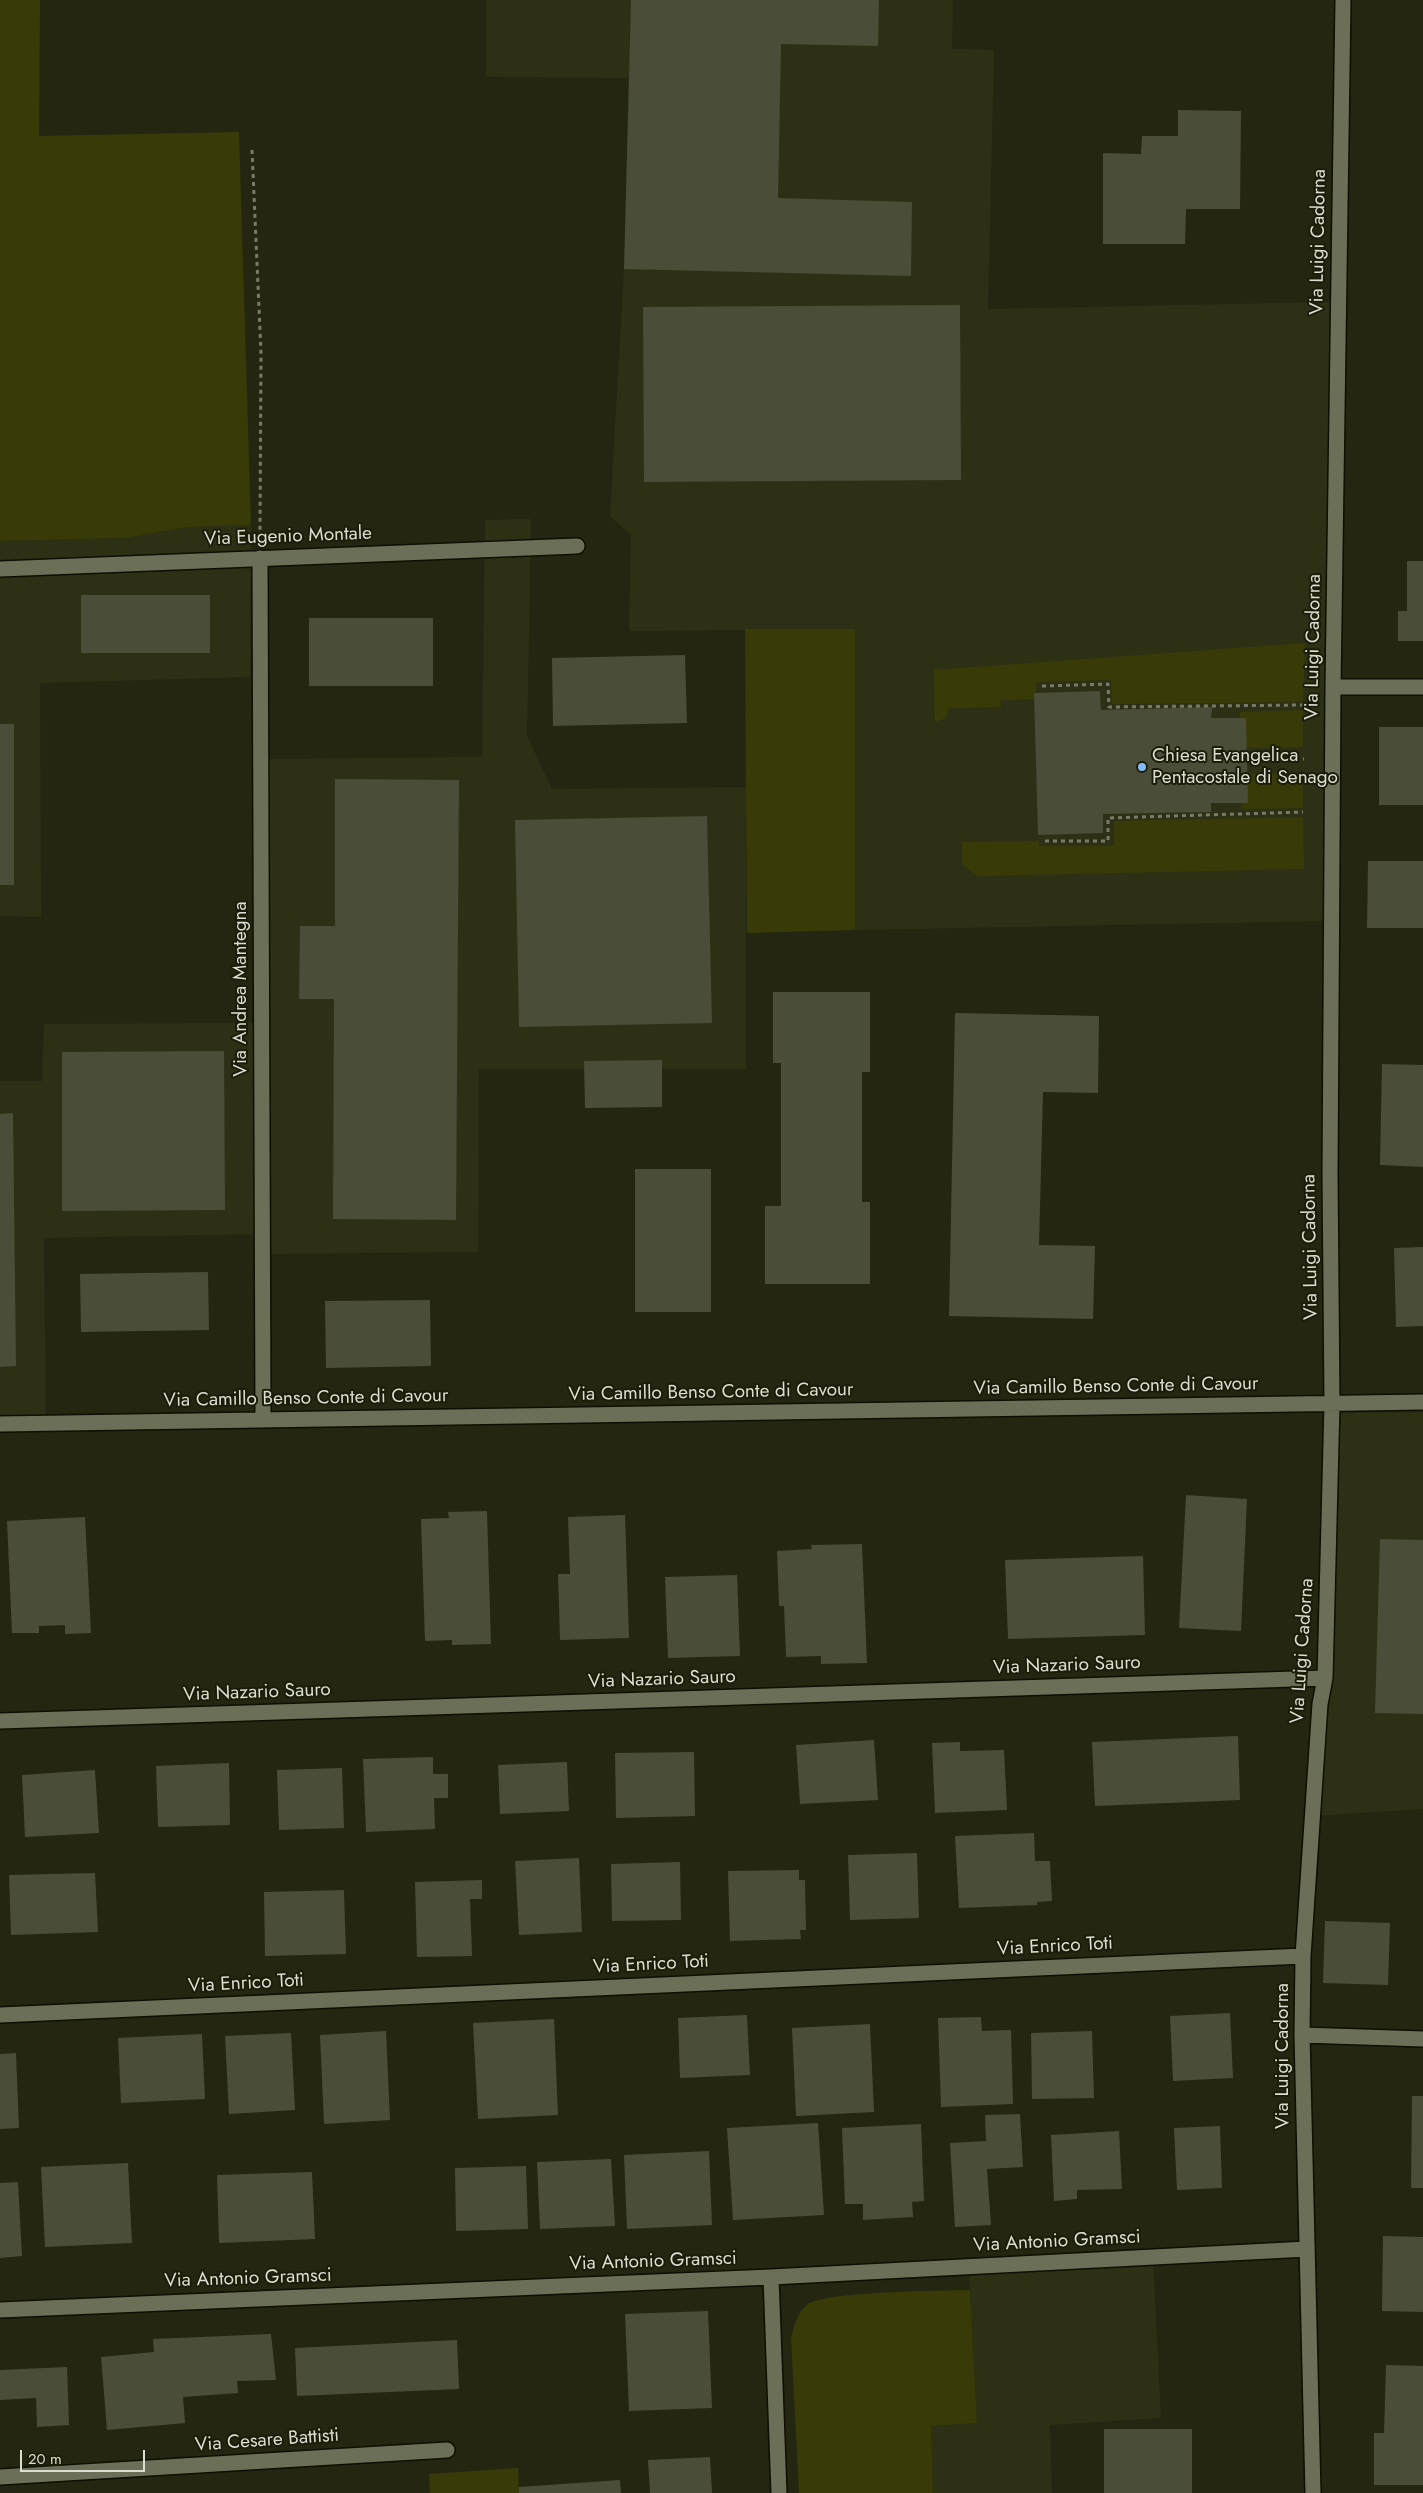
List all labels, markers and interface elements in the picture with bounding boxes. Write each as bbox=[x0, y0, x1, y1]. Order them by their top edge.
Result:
street label: Via Luigi Cadorna bbox=[1306, 169, 1332, 315]
street label: Via Eugenio Montale bbox=[204, 523, 372, 551]
street label: Via Luigi Cadorna bbox=[1301, 574, 1327, 720]
place label: Chiesa Evangelica Pentacostale di Senago bbox=[1152, 745, 1338, 789]
marker: Chiesa Evangelica Pentacostale di Senago bbox=[1136, 761, 1148, 773]
street label: Via Andrea Mantegna bbox=[230, 901, 252, 1077]
street label: Via Luigi Cadorna bbox=[1298, 1174, 1324, 1320]
street label: Via Camillo Benso Conte di Cavour bbox=[973, 1373, 1259, 1401]
street label: Via Camillo Benso Conte di Cavour bbox=[568, 1379, 854, 1407]
street label: Via Camillo Benso Conte di Cavour bbox=[163, 1385, 449, 1413]
street label: Via Luigi Cadorna bbox=[1287, 1577, 1319, 1725]
street label: Via Nazario Sauro bbox=[993, 1652, 1141, 1680]
street label: Via Nazario Sauro bbox=[588, 1666, 736, 1694]
street label: Via Nazario Sauro bbox=[183, 1679, 331, 1707]
street label: Via Enrico Toti bbox=[996, 1933, 1114, 1961]
street label: Via Enrico Toti bbox=[592, 1951, 710, 1979]
street label: Via Enrico Toti bbox=[187, 1970, 305, 1998]
street label: Via Luigi Cadorna bbox=[1272, 1983, 1294, 2129]
street label: Via Antonio Gramsci bbox=[973, 2226, 1141, 2258]
street label: Via Antonio Gramsci bbox=[569, 2248, 737, 2276]
street label: Via Antonio Gramsci bbox=[164, 2265, 332, 2293]
street label: Via Cesare Battisti bbox=[194, 2425, 340, 2457]
scale bar bbox=[22, 2440, 148, 2472]
text: 20 m bbox=[28, 2448, 62, 2470]

